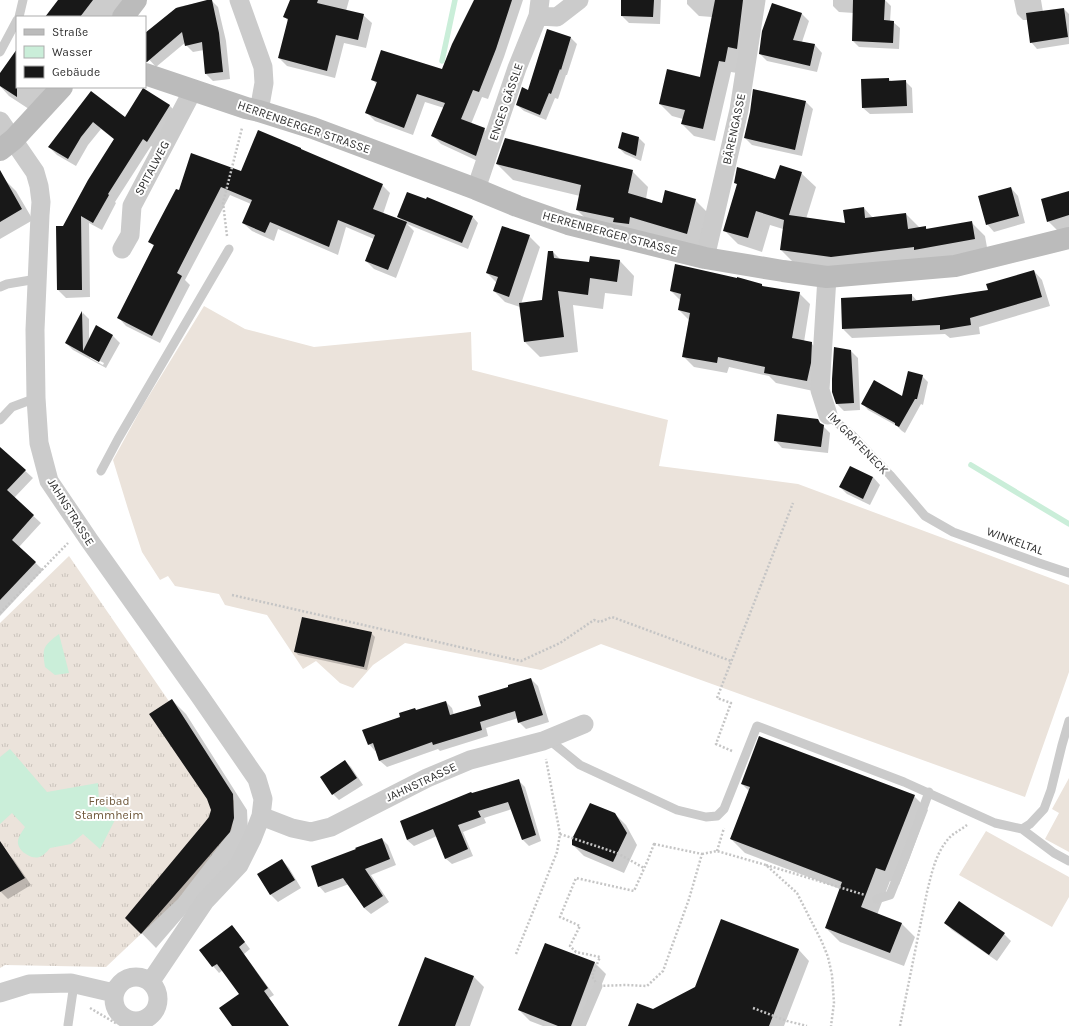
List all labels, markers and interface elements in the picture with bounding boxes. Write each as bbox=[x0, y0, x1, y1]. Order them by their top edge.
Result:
legend bbox=[16, 16, 146, 88]
text: Straße bbox=[52, 25, 88, 39]
text: Wasser bbox=[52, 45, 93, 59]
street label: ENGES GÄSSLE bbox=[486, 61, 526, 143]
text: Gebäude bbox=[52, 65, 100, 79]
street label: BÄRENGASSE bbox=[720, 92, 748, 166]
street label: HERRENBERGER STRASSE bbox=[236, 98, 372, 156]
street label: SPITALWEG bbox=[132, 138, 172, 198]
street label: HERRENBERGER STRASSE bbox=[541, 208, 679, 258]
street label: IM GRAFENECK bbox=[825, 409, 892, 477]
street label: JAHNSTRASSE bbox=[45, 476, 97, 548]
street label: WINKELTAL bbox=[985, 524, 1046, 558]
street label: JAHNSTRASSE bbox=[383, 759, 459, 805]
park label: Freibad Stammheim bbox=[74, 794, 144, 822]

